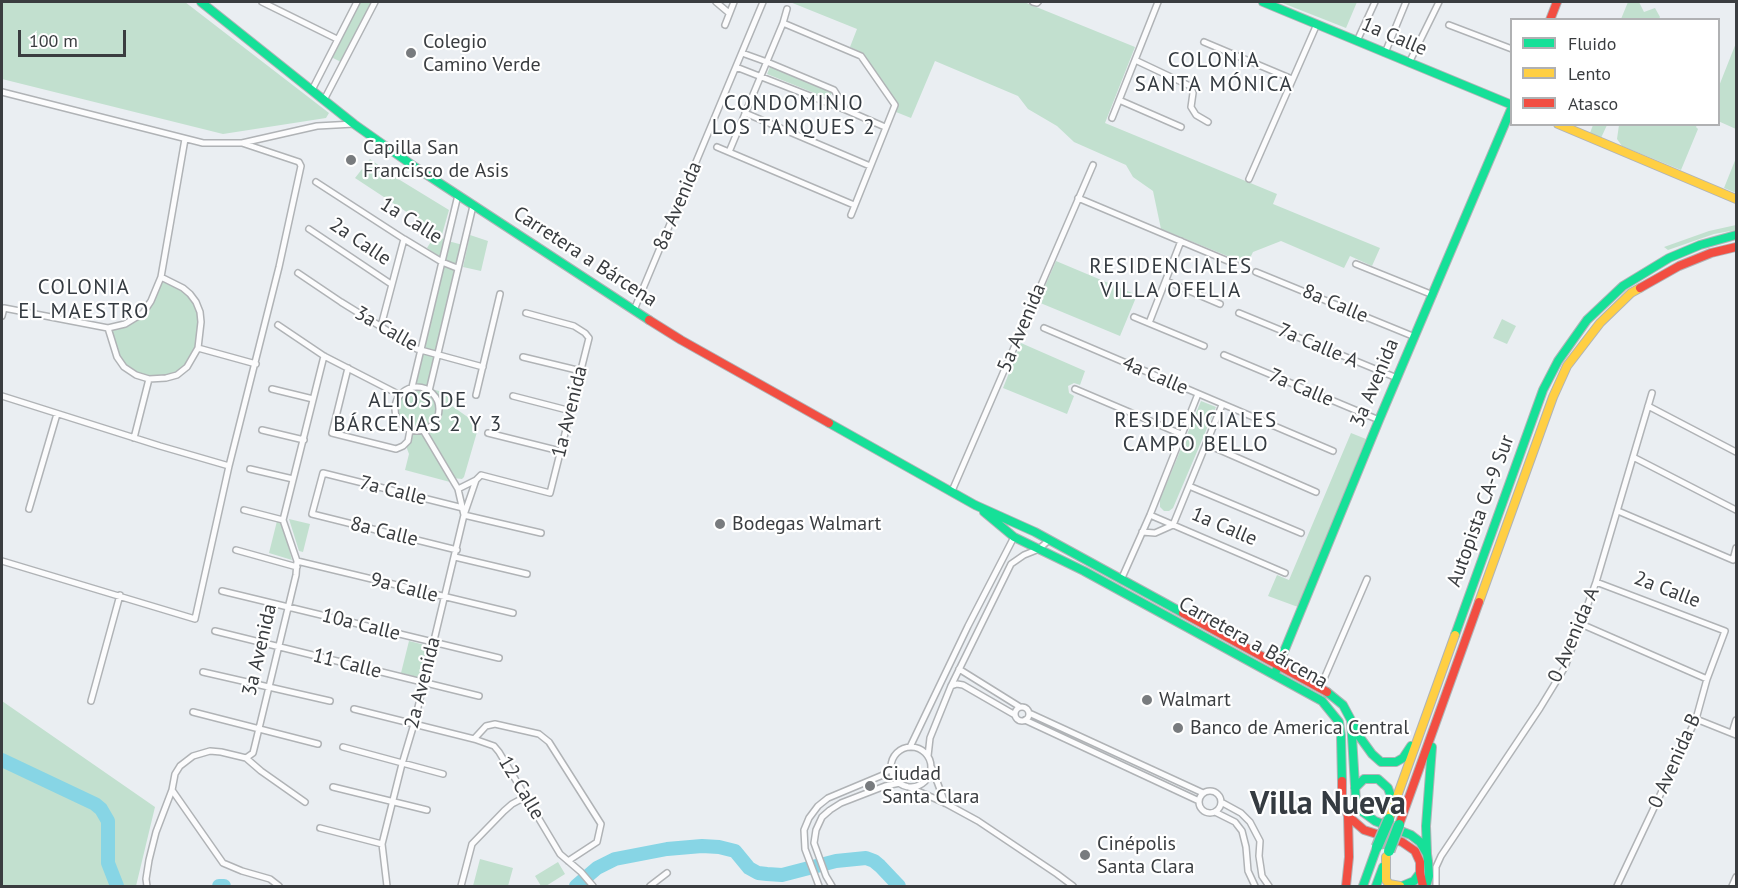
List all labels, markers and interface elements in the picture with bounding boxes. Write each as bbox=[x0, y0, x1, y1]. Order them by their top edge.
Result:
street label: 1a Calle bbox=[1358, 12, 1430, 62]
scale bar bbox=[21, 18, 129, 56]
legend bbox=[1510, 18, 1720, 126]
text: 100 m bbox=[29, 29, 78, 52]
place label: Colegio Camino Verde bbox=[423, 30, 541, 77]
text: Fluido bbox=[1568, 32, 1616, 55]
marker: Colegio Camino Verde bbox=[404, 46, 418, 60]
district label: COLONIA SANTA MÓNICA bbox=[1135, 48, 1293, 98]
text: Lento bbox=[1568, 62, 1611, 85]
district label: CONDOMINIO LOS TANQUES 2 bbox=[712, 91, 876, 141]
text: Atasco bbox=[1568, 92, 1618, 115]
place label: Capilla San Francisco de Asis bbox=[363, 136, 509, 183]
marker: Capilla San Francisco de Asis bbox=[344, 153, 358, 167]
street label: 8a Avenida bbox=[649, 158, 707, 254]
street label: 1a Calle bbox=[375, 193, 447, 249]
street label: Carretera a Bárcena bbox=[509, 202, 661, 312]
street label: 2a Calle bbox=[325, 213, 395, 271]
district label: RESIDENCIALES VILLA OFELIA bbox=[1089, 254, 1253, 304]
district label: COLONIA EL MAESTRO bbox=[18, 275, 150, 325]
street label: 8a Calle bbox=[1299, 279, 1371, 329]
street label: 5a Avenida bbox=[993, 280, 1051, 376]
street label: 3a Calle bbox=[350, 301, 422, 357]
street label: 7a Calle A bbox=[1274, 318, 1362, 374]
street label: 3a Avenida bbox=[1346, 335, 1404, 431]
street label: 4a Calle bbox=[1119, 351, 1191, 401]
street label: 1a Avenida bbox=[547, 364, 593, 460]
street label: 7a Calle bbox=[1265, 364, 1337, 412]
district label: ALTOS DE BÁRCENAS 2 Y 3 bbox=[333, 388, 503, 438]
district label: RESIDENCIALES CAMPO BELLO bbox=[1114, 408, 1278, 458]
street label: Autopista CA-9 Sur bbox=[1442, 432, 1520, 590]
street label: 7a Calle bbox=[357, 471, 429, 511]
street label: 1a Calle bbox=[1188, 502, 1260, 552]
street label: 8a Calle bbox=[348, 512, 420, 552]
place label: Bodegas Walmart bbox=[732, 512, 881, 536]
marker: Bodegas Walmart bbox=[713, 517, 727, 531]
street label: 2a Calle bbox=[1630, 566, 1704, 614]
street label: 9a Calle bbox=[368, 568, 440, 608]
street label: 0 Avenida A bbox=[1543, 584, 1605, 686]
street label: Carretera a Bárcena bbox=[1174, 592, 1332, 694]
street label: 3a Avenida bbox=[238, 602, 282, 698]
street label: 10a Calle bbox=[319, 604, 403, 646]
street label: 2a Avenida bbox=[400, 635, 446, 731]
street label: 11 Calle bbox=[310, 644, 384, 684]
place label: Walmart bbox=[1159, 688, 1231, 712]
marker: Walmart bbox=[1140, 693, 1154, 707]
street label: 0 Avenida B bbox=[1644, 710, 1706, 812]
place label: Banco de America Central bbox=[1190, 716, 1409, 740]
marker: Banco de America Central bbox=[1171, 721, 1185, 735]
street label: 12 Calle bbox=[493, 752, 549, 824]
place label: Ciudad Santa Clara bbox=[882, 762, 979, 809]
marker: Ciudad Santa Clara bbox=[863, 779, 877, 793]
district label: Villa Nueva bbox=[1250, 786, 1406, 824]
place label: Cinépolis Santa Clara bbox=[1097, 832, 1194, 879]
marker: Cinépolis Santa Clara bbox=[1078, 848, 1092, 862]

